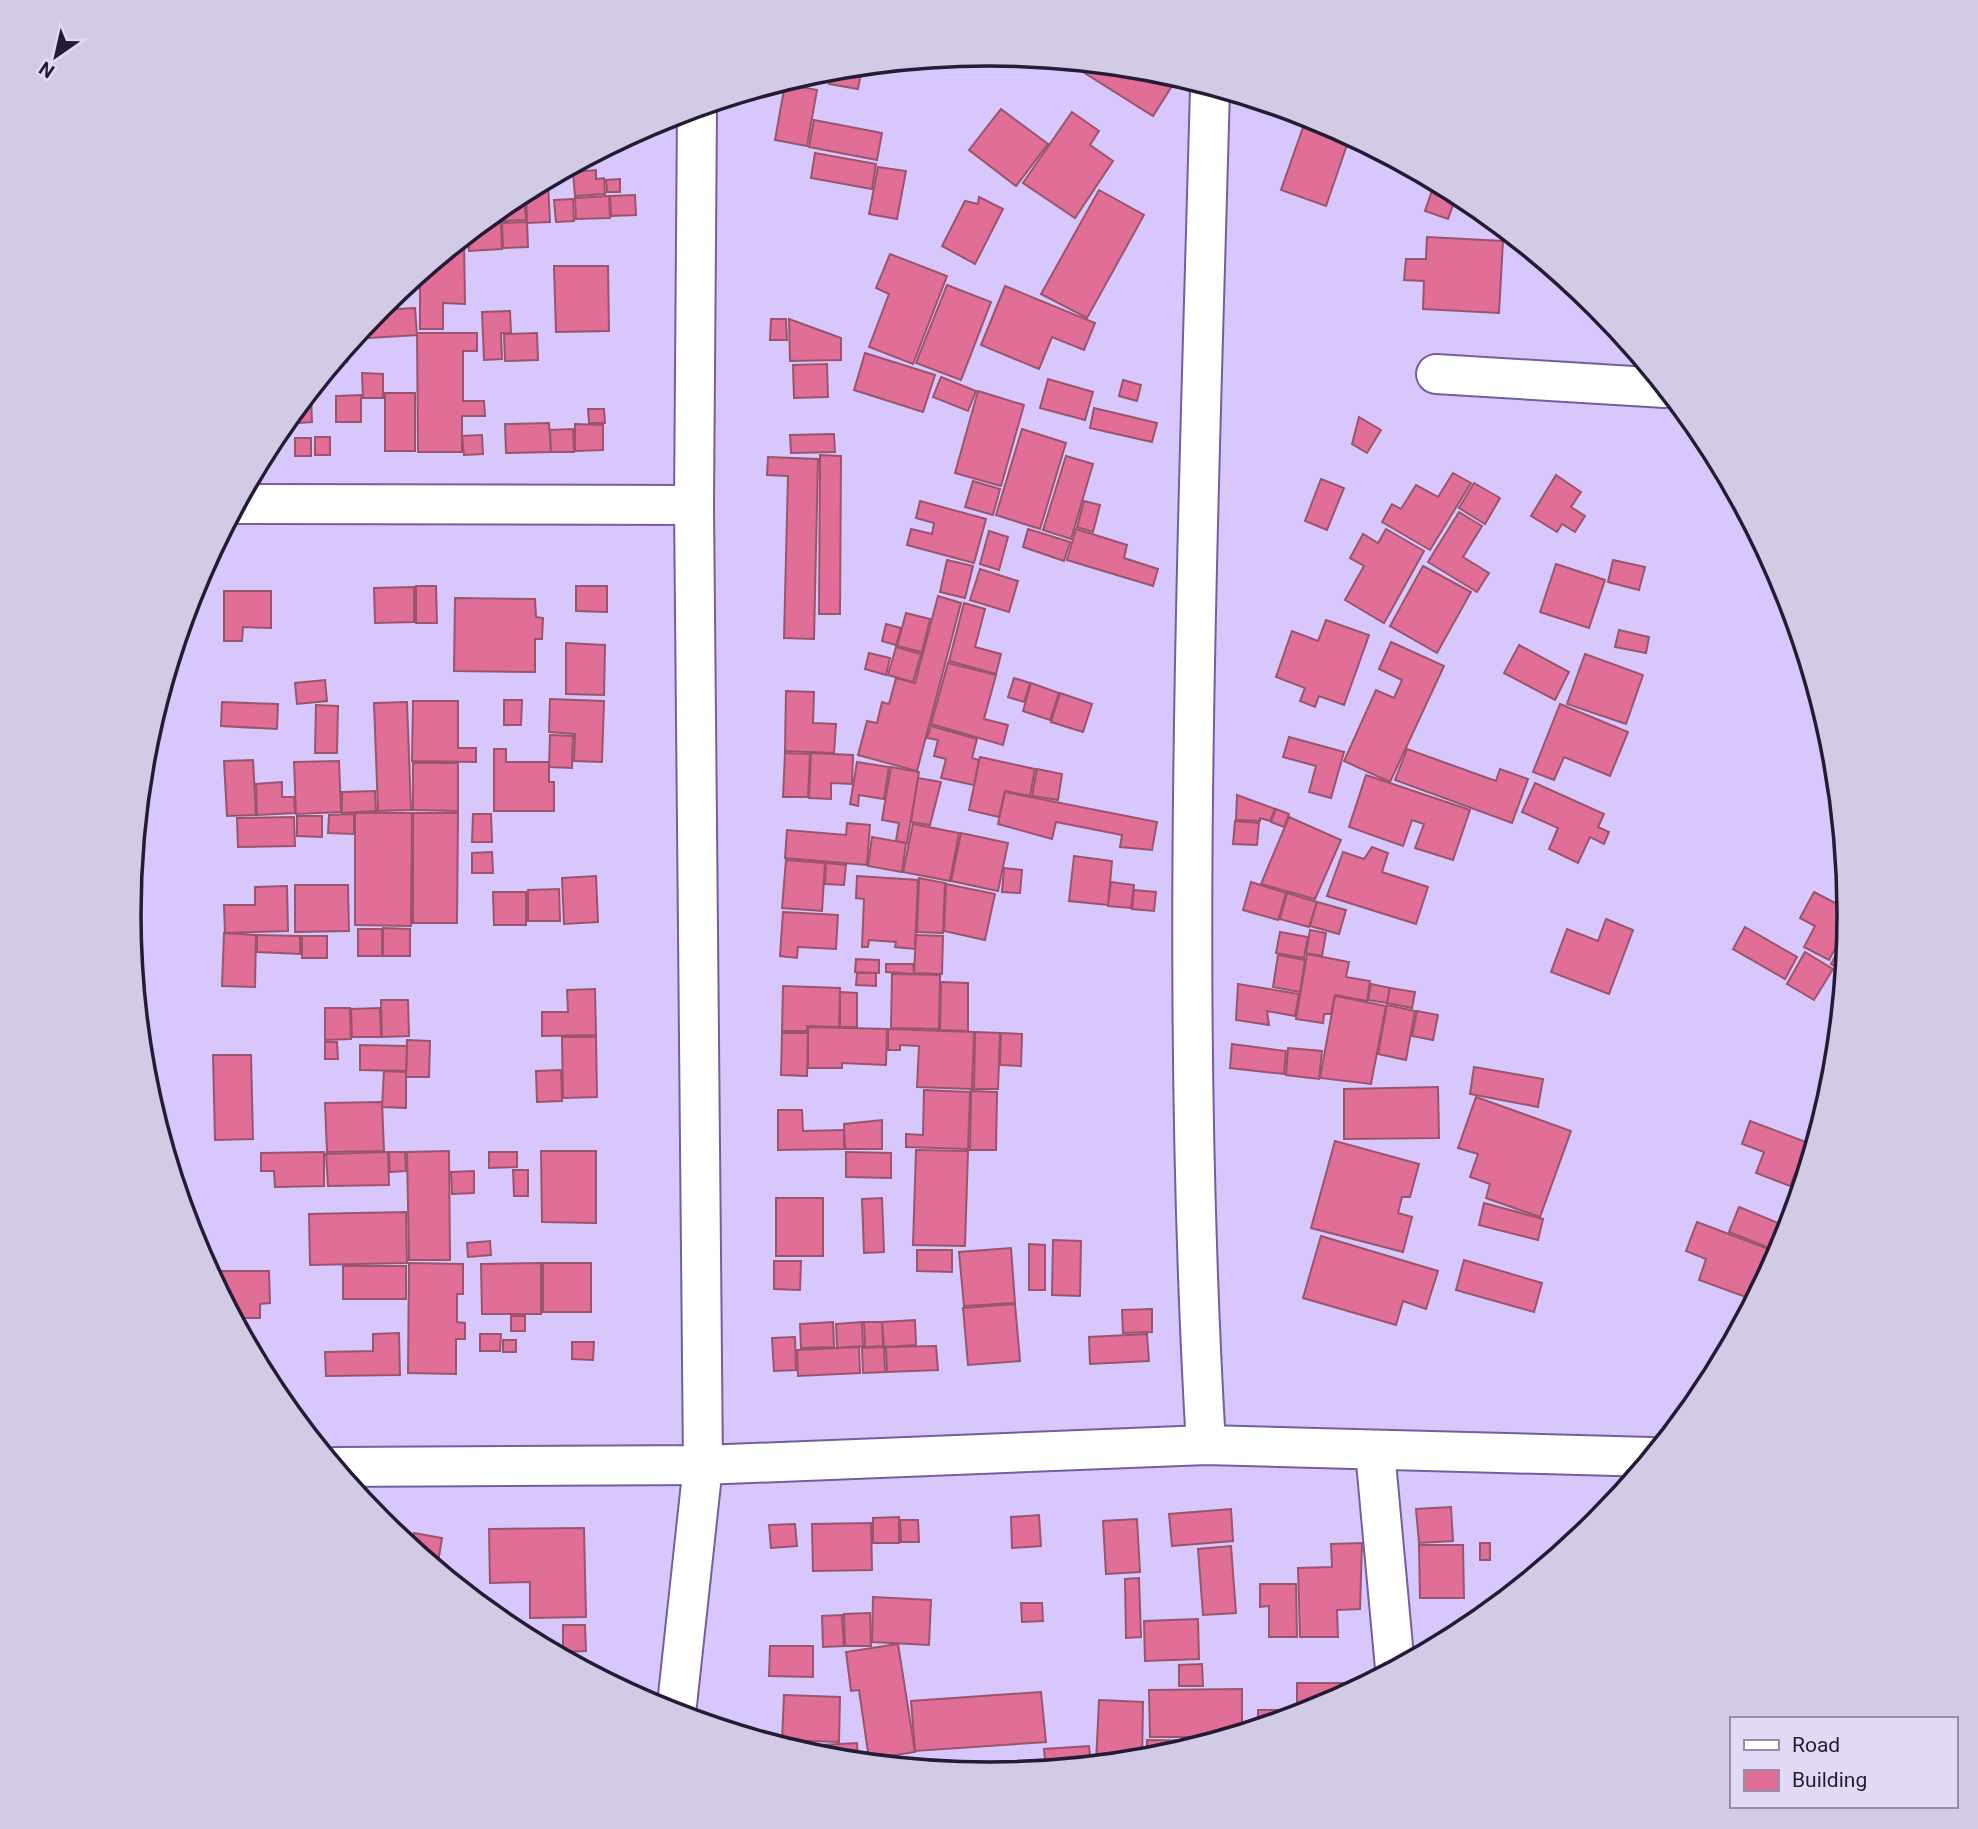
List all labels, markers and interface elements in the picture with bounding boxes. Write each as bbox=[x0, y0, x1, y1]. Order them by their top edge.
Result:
north arrow bbox=[21, 21, 91, 91]
text: N bbox=[35, 56, 59, 83]
legend bbox=[1730, 1717, 1957, 1808]
text: Road bbox=[1792, 1733, 1840, 1757]
text: Building bbox=[1792, 1768, 1867, 1792]

